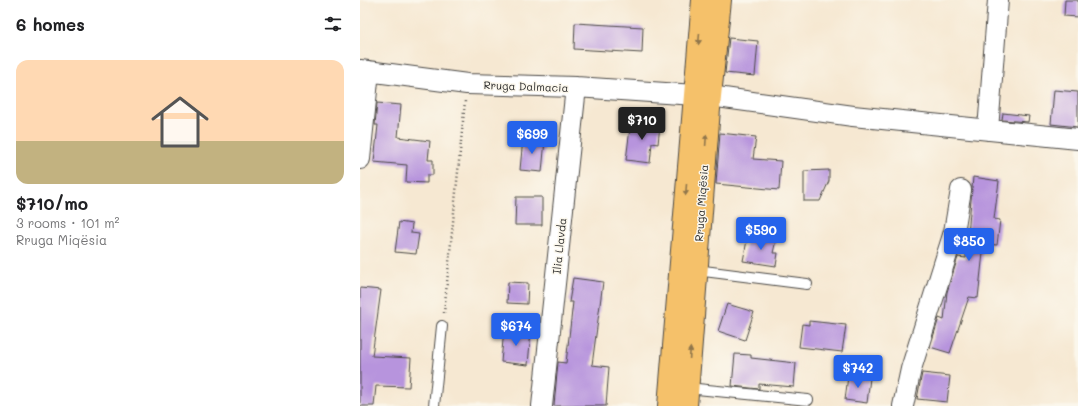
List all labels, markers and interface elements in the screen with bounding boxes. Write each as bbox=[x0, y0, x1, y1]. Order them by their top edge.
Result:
text: 6 homes bbox=[16, 13, 85, 35]
icon: filters bbox=[322, 13, 344, 35]
one-way arrow bbox=[696, 33, 702, 45]
street label: Rruga Dalmacia bbox=[483, 77, 569, 95]
icon: home bbox=[144, 86, 216, 158]
pin: $710 bbox=[618, 107, 666, 141]
text: $710 bbox=[627, 111, 657, 128]
pin: $699 bbox=[508, 121, 556, 155]
text: $699 bbox=[516, 125, 548, 142]
one-way arrow bbox=[703, 134, 710, 146]
street label: Rruga Miqësia bbox=[691, 164, 711, 242]
one-way arrow bbox=[682, 184, 689, 196]
text: $710/mo bbox=[16, 192, 88, 214]
text: 3 rooms · 101 m² bbox=[16, 214, 119, 231]
street label: Ilia Llavda bbox=[549, 217, 569, 275]
pin: $590 bbox=[737, 217, 785, 251]
text: $590 bbox=[745, 221, 777, 238]
pin: $850 bbox=[945, 228, 993, 262]
text: Rruga Miqësia bbox=[16, 231, 107, 248]
text: $850 bbox=[953, 232, 985, 249]
pin: $674 bbox=[492, 313, 540, 347]
text: $674 bbox=[500, 317, 532, 334]
one-way arrow bbox=[686, 347, 693, 359]
pin: $742 bbox=[834, 355, 882, 389]
text: $742 bbox=[843, 359, 873, 376]

